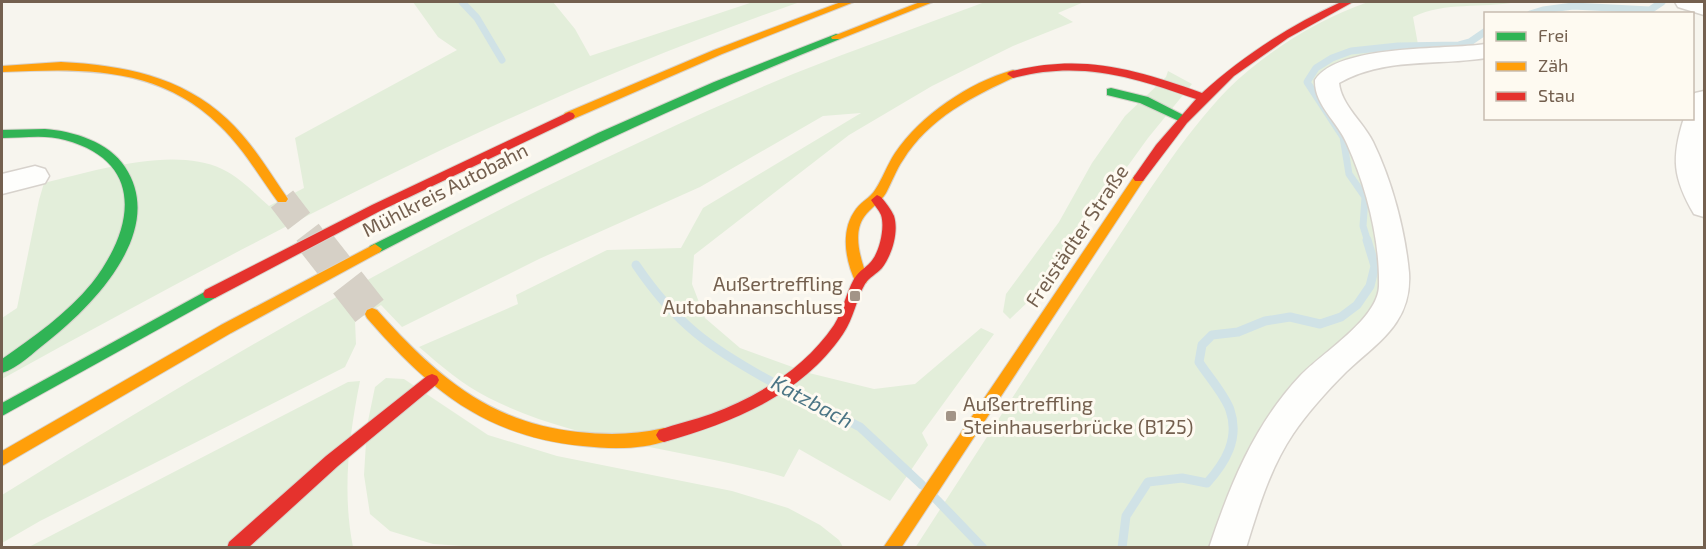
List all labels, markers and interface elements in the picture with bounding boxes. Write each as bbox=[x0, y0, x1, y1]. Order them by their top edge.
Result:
legend bbox=[1484, 12, 1694, 120]
text: Frei bbox=[1538, 24, 1569, 46]
text: Zäh bbox=[1538, 54, 1569, 76]
text: Stau bbox=[1538, 84, 1575, 106]
street label: Mühlkreis Autobahn bbox=[358, 137, 531, 241]
street label: Freistädter Straße bbox=[1020, 160, 1133, 311]
place label: Außertreffling Autobahnanschluss bbox=[663, 271, 843, 318]
marker: Außertreffling Autobahnanschluss bbox=[848, 289, 862, 303]
water label: Katzbach bbox=[768, 369, 858, 433]
place label: Außertreffling Steinhauserbrücke (B125) bbox=[963, 391, 1193, 438]
marker: Außertreffling Steinhauserbrücke (B125) bbox=[944, 409, 958, 423]

